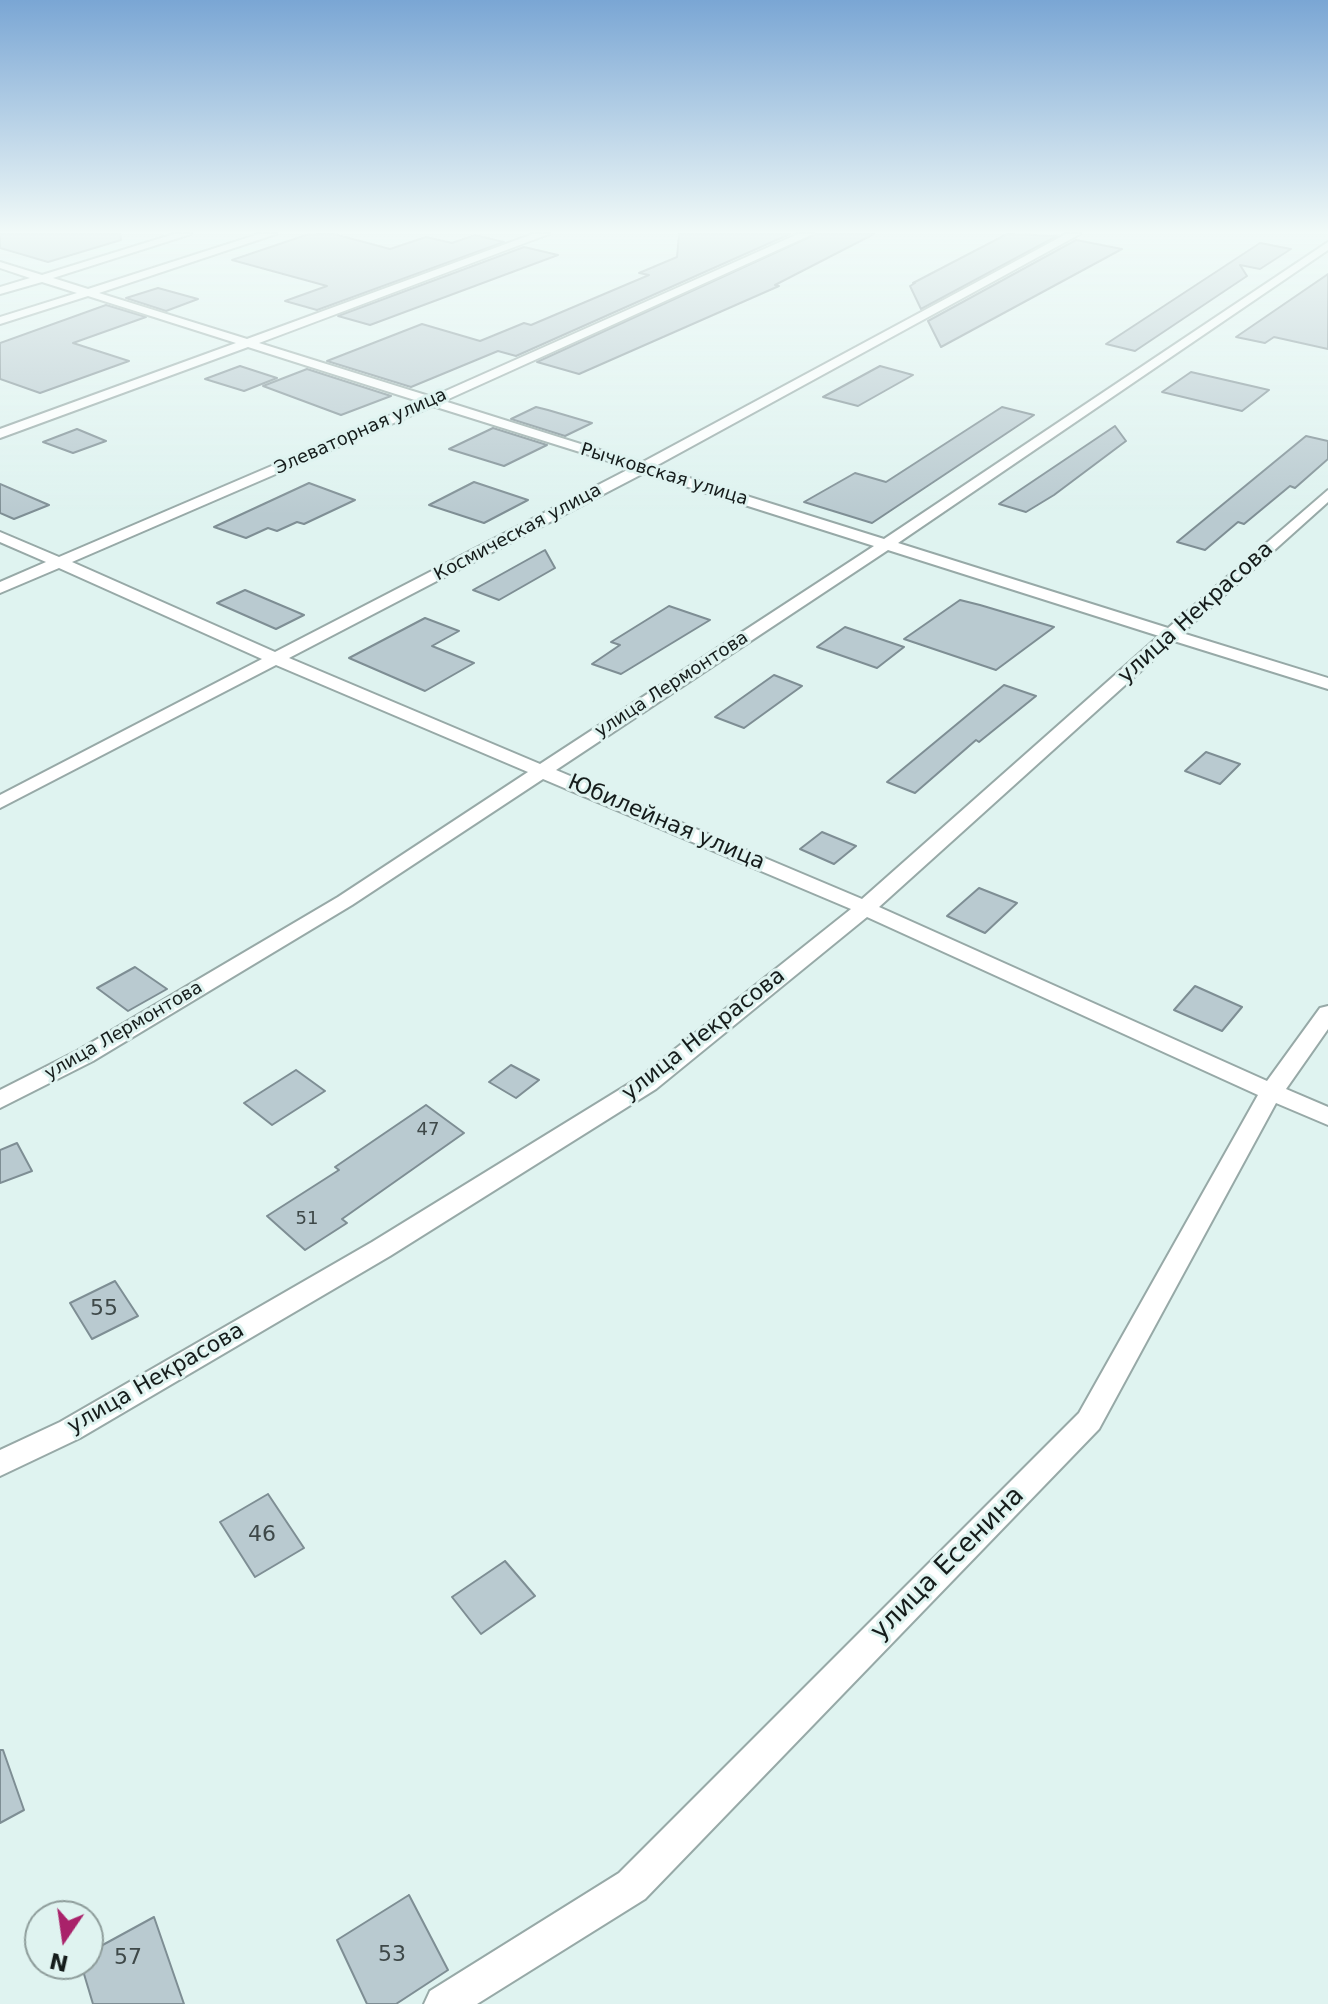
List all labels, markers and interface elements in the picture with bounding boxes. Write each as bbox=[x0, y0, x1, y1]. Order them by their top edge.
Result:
street label: Элеваторная улица bbox=[272, 384, 450, 480]
street label: Рычковская улица bbox=[578, 439, 750, 511]
street label: Космическая улица bbox=[431, 480, 605, 586]
street label: улица Некрасова bbox=[1113, 536, 1279, 690]
street label: улица Лермонтова bbox=[591, 627, 753, 743]
street label: Юбилейная улица bbox=[564, 770, 768, 876]
street label: улица Некрасова bbox=[617, 963, 791, 1107]
street label: улица Лермонтова bbox=[41, 977, 207, 1085]
house number: 47 bbox=[417, 1119, 439, 1141]
house number: 51 bbox=[296, 1208, 318, 1230]
house number: 55 bbox=[90, 1296, 118, 1322]
street label: улица Некрасова bbox=[63, 1318, 249, 1440]
street label: улица Есенина bbox=[865, 1481, 1031, 1647]
house number: 46 bbox=[248, 1522, 276, 1548]
north arrow bbox=[24, 1900, 104, 1980]
house number: 53 bbox=[378, 1942, 406, 1968]
house number: 57 bbox=[114, 1945, 142, 1971]
text: N bbox=[47, 1948, 71, 1976]

